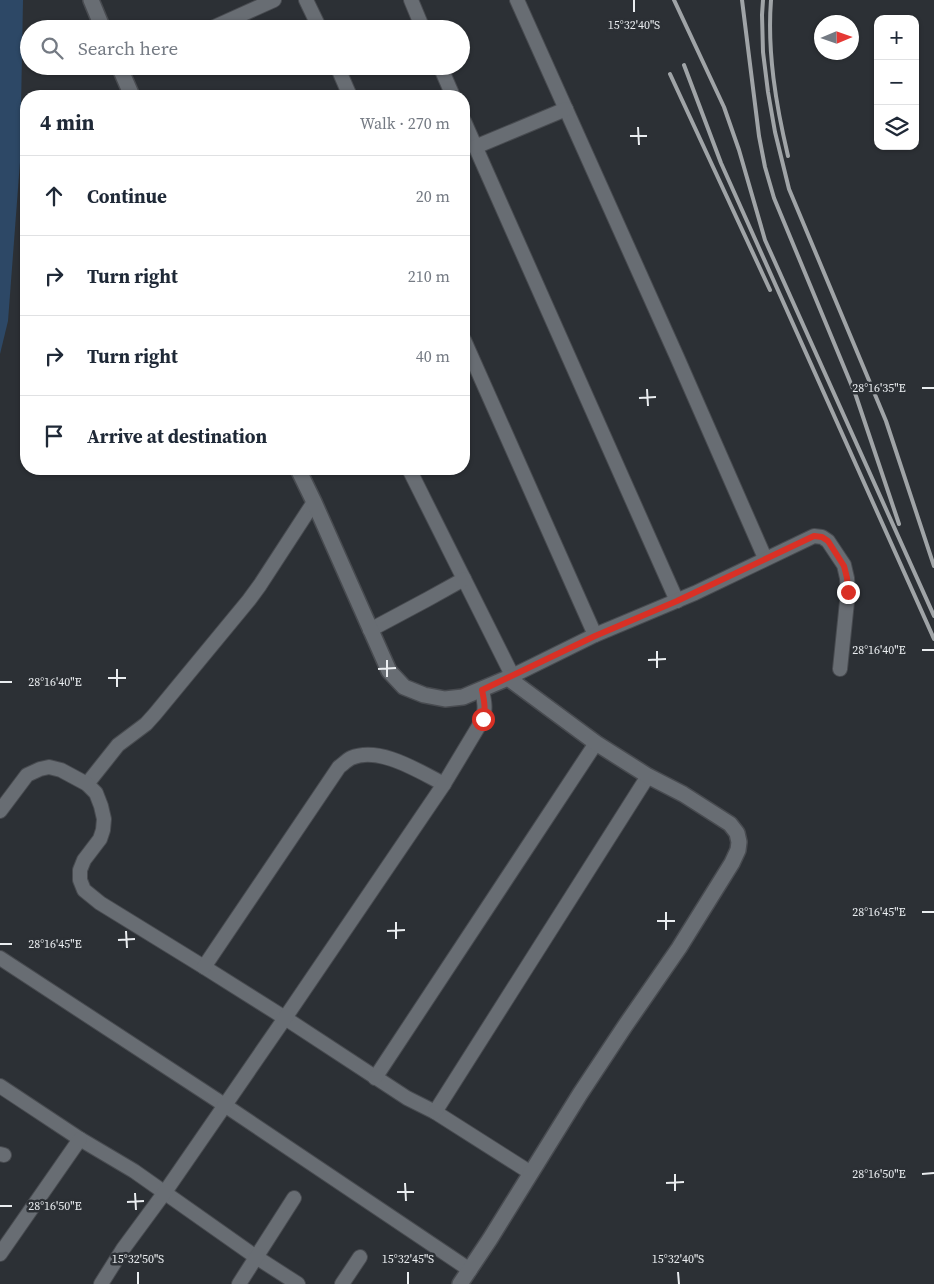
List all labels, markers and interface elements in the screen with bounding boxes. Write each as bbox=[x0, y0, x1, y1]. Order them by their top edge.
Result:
north arrow bbox=[814, 15, 859, 60]
map controls bbox=[874, 15, 919, 150]
button: + bbox=[874, 15, 919, 60]
text: 15°32'40"S bbox=[608, 17, 660, 33]
search box bbox=[20, 20, 470, 75]
icon: search bbox=[38, 34, 66, 62]
text: Search here bbox=[78, 35, 178, 61]
button: − bbox=[874, 60, 919, 105]
button: layers bbox=[874, 105, 919, 150]
text: 4 min bbox=[40, 108, 95, 137]
text: Walk · 270 m bbox=[360, 112, 450, 134]
icon: ahead bbox=[40, 182, 68, 210]
text: Continue bbox=[87, 183, 167, 209]
text: 20 m bbox=[416, 185, 450, 207]
icon: right bbox=[40, 262, 68, 290]
text: Turn right bbox=[87, 263, 178, 289]
text: 210 m bbox=[408, 265, 450, 287]
icon: right bbox=[40, 342, 68, 370]
text: Turn right bbox=[87, 343, 178, 369]
text: 40 m bbox=[416, 345, 450, 367]
text: 28°16'35"E bbox=[852, 380, 906, 396]
icon: arrive bbox=[40, 422, 68, 450]
text: Arrive at destination bbox=[87, 423, 267, 449]
route end bbox=[837, 581, 860, 604]
text: 28°16'40"E bbox=[852, 642, 906, 658]
text: 28°16'40"E bbox=[28, 674, 82, 690]
route start bbox=[472, 708, 495, 731]
text: 28°16'45"E bbox=[852, 904, 906, 920]
text: 28°16'45"E bbox=[28, 936, 82, 952]
text: 28°16'50"E bbox=[852, 1166, 906, 1182]
text: 28°16'50"E bbox=[28, 1198, 82, 1214]
text: 15°32'50"S bbox=[112, 1251, 164, 1267]
text: 15°32'45"S bbox=[382, 1251, 434, 1267]
text: 15°32'40"S bbox=[652, 1251, 704, 1267]

